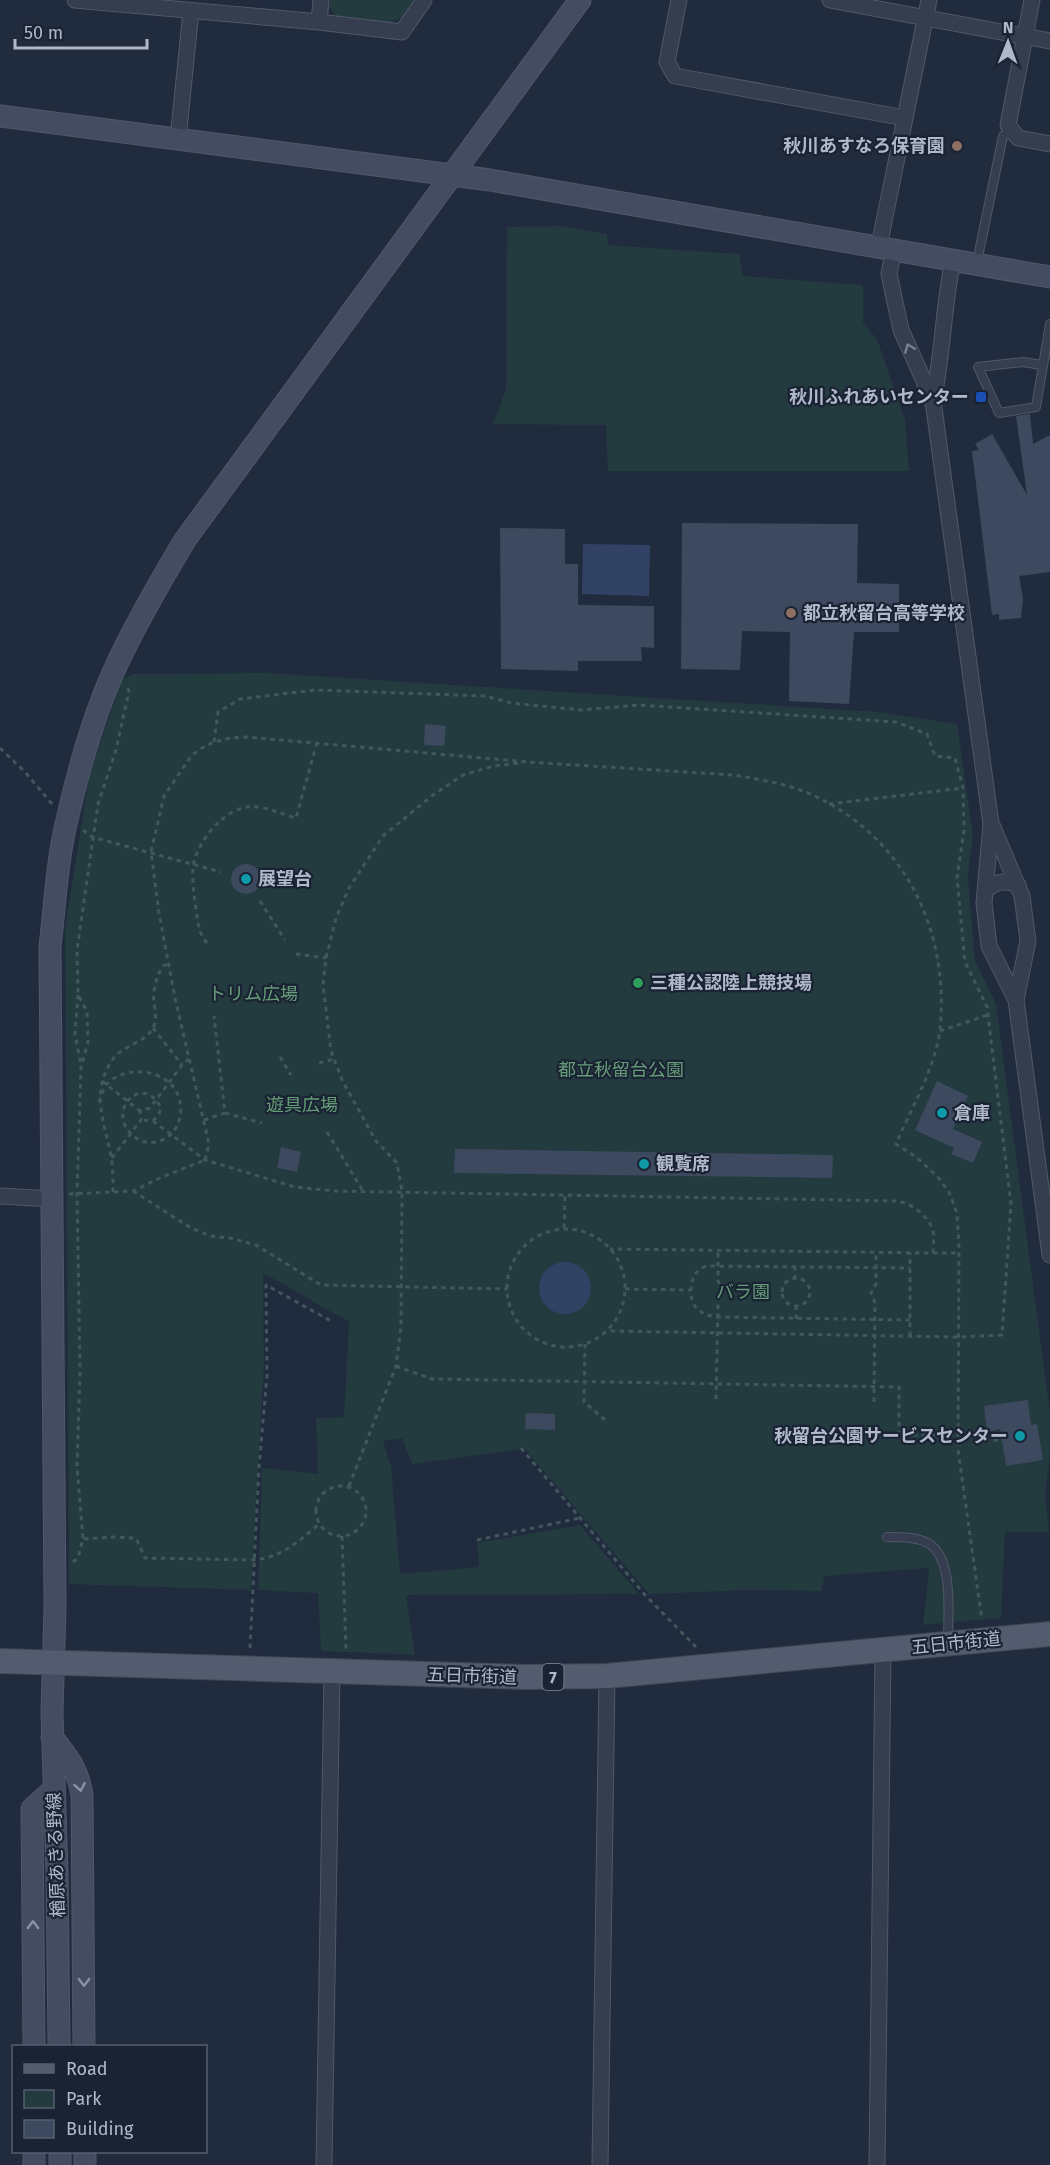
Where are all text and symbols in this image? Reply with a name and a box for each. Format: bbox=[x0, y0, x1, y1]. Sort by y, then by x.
scale bar bbox=[15, 12, 147, 50]
north arrow bbox=[978, 12, 1038, 72]
text: N bbox=[1003, 18, 1014, 37]
text: 50 m bbox=[24, 22, 63, 44]
place label: 秋川あすなろ保育園 bbox=[783, 135, 945, 157]
marker: 秋川あすなろ保育園 bbox=[950, 139, 964, 153]
one-way arrow bbox=[904, 343, 916, 354]
place label: 秋川ふれあいセンター bbox=[789, 386, 969, 408]
marker: 秋川ふれあいセンター bbox=[974, 390, 988, 404]
place label: 都立秋留台高等学校 bbox=[803, 602, 965, 624]
marker: 都立秋留台高等学校 bbox=[784, 606, 798, 620]
place label: 展望台 bbox=[258, 868, 312, 890]
marker: 展望台 bbox=[239, 872, 253, 886]
place label: 三種公認陸上競技場 bbox=[650, 972, 812, 994]
marker: 三種公認陸上競技場 bbox=[631, 976, 645, 990]
park label: トリム広場 bbox=[208, 983, 298, 1005]
park label: 都立秋留台公園 bbox=[558, 1059, 684, 1081]
park label: 遊具広場 bbox=[266, 1094, 338, 1116]
place label: 倉庫 bbox=[954, 1102, 990, 1124]
marker: 倉庫 bbox=[935, 1106, 949, 1120]
place label: 観覧席 bbox=[656, 1153, 710, 1175]
marker: 観覧席 bbox=[637, 1157, 651, 1171]
park label: バラ園 bbox=[716, 1281, 770, 1303]
place label: 秋留台公園サービスセンター bbox=[774, 1425, 1008, 1447]
marker: 秋留台公園サービスセンター bbox=[1013, 1429, 1027, 1443]
street label: 五日市街道 bbox=[910, 1627, 1002, 1659]
street label: 五日市街道 bbox=[427, 1663, 517, 1689]
road number: 7 bbox=[542, 1664, 564, 1690]
one-way arrow bbox=[73, 1782, 86, 1792]
street label: 楢原あきる野線 bbox=[43, 1792, 69, 1918]
one-way arrow bbox=[26, 1921, 39, 1930]
one-way arrow bbox=[78, 1977, 90, 1986]
legend bbox=[12, 2045, 207, 2153]
text: Road bbox=[66, 2058, 108, 2080]
text: Park bbox=[66, 2088, 102, 2110]
text: Building bbox=[66, 2118, 134, 2140]

